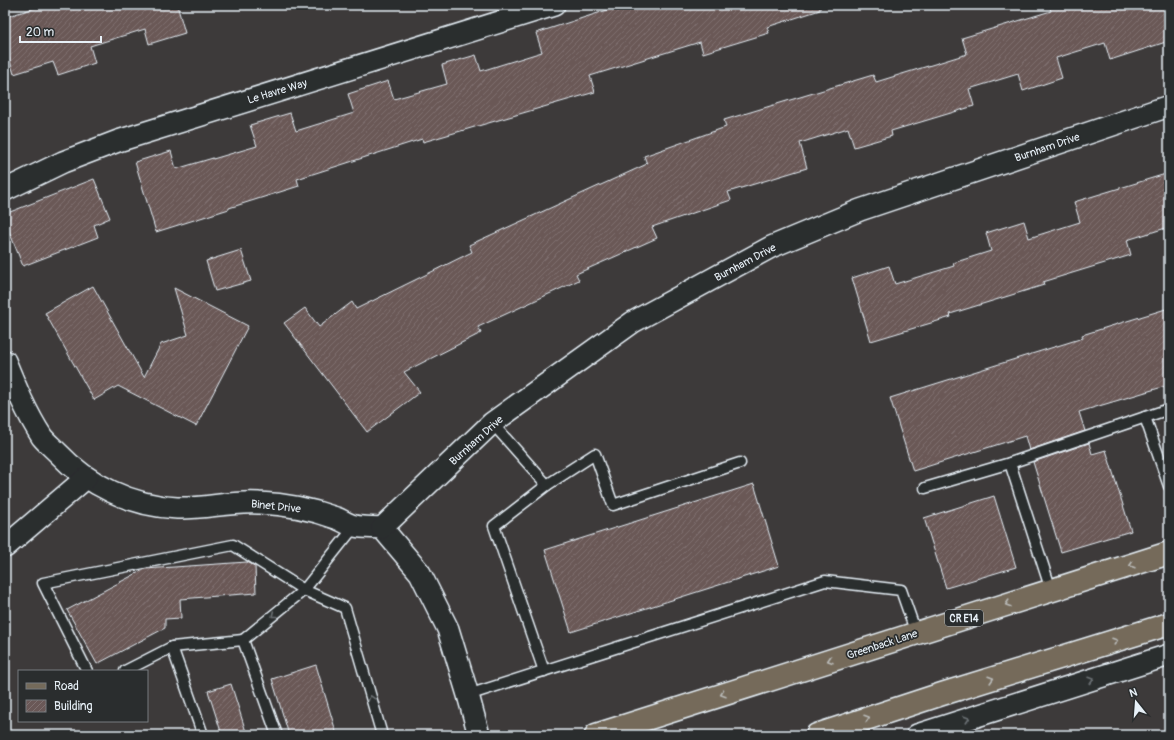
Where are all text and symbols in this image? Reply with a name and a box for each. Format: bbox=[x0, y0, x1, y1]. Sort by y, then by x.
scale bar bbox=[20, 18, 101, 44]
text: 20 m bbox=[26, 25, 55, 40]
street label: Le Havre Way bbox=[246, 76, 309, 107]
street label: Burnham Drive bbox=[1013, 130, 1082, 165]
street label: Burnham Drive bbox=[712, 241, 779, 284]
street label: Burnham Drive bbox=[447, 412, 506, 468]
street label: Binet Drive bbox=[250, 497, 302, 516]
one-way arrow bbox=[1128, 560, 1135, 569]
one-way arrow bbox=[1004, 599, 1011, 608]
one-way arrow bbox=[272, 610, 279, 617]
road number: CR E14 bbox=[945, 610, 983, 626]
street label: Greenback Lane bbox=[845, 627, 920, 662]
one-way arrow bbox=[1112, 637, 1119, 646]
one-way arrow bbox=[827, 655, 834, 664]
legend bbox=[18, 670, 148, 722]
one-way arrow bbox=[987, 675, 994, 684]
one-way arrow bbox=[1088, 676, 1095, 685]
text: Road bbox=[54, 679, 79, 694]
north arrow bbox=[1116, 682, 1156, 722]
text: N bbox=[1128, 685, 1139, 700]
one-way arrow bbox=[719, 690, 726, 698]
one-way arrow bbox=[367, 694, 376, 701]
text: Building bbox=[54, 699, 93, 714]
one-way arrow bbox=[864, 715, 871, 723]
one-way arrow bbox=[964, 715, 971, 724]

